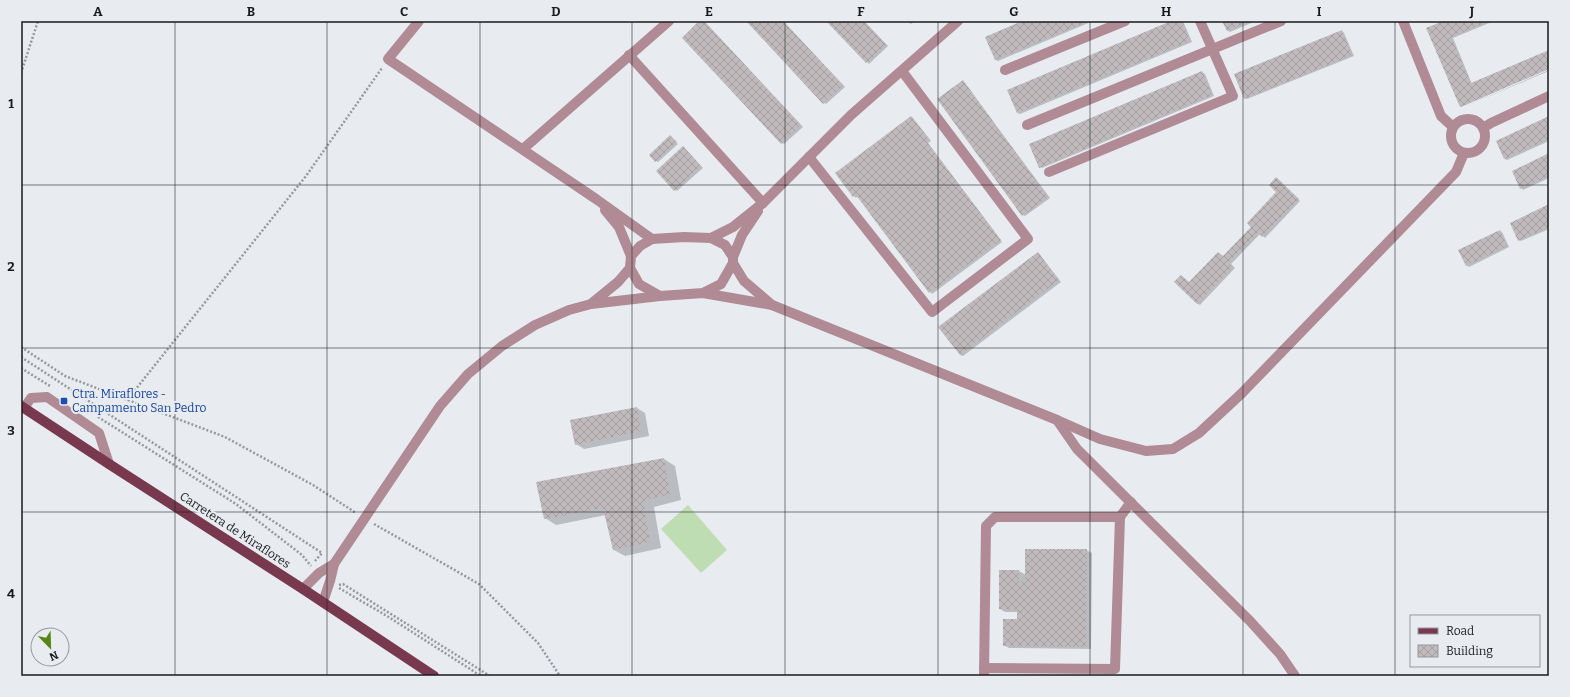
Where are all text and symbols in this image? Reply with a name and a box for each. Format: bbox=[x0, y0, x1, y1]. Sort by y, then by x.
text: A bbox=[93, 4, 103, 19]
text: B bbox=[247, 4, 255, 19]
text: C bbox=[400, 4, 408, 19]
text: D bbox=[551, 4, 561, 19]
text: E bbox=[705, 4, 713, 19]
text: F bbox=[857, 4, 865, 19]
text: G bbox=[1009, 4, 1019, 19]
text: H bbox=[1161, 4, 1171, 19]
text: I bbox=[1317, 4, 1322, 19]
text: J bbox=[1469, 4, 1475, 19]
text: 1 bbox=[8, 96, 14, 111]
text: 2 bbox=[7, 259, 15, 274]
place label: Ctra. Miraflores - Campamento San Pedro bbox=[72, 387, 206, 415]
marker: Ctra. Miraflores - Campamento San Pedro bbox=[59, 396, 69, 406]
text: 3 bbox=[7, 423, 15, 438]
street label: Carretera de Miraflores bbox=[177, 489, 293, 571]
text: 4 bbox=[7, 586, 15, 601]
legend bbox=[1410, 615, 1540, 667]
text: Road bbox=[1446, 624, 1474, 638]
north arrow bbox=[30, 627, 70, 667]
text: Building bbox=[1446, 644, 1493, 658]
text: N bbox=[47, 648, 60, 664]

